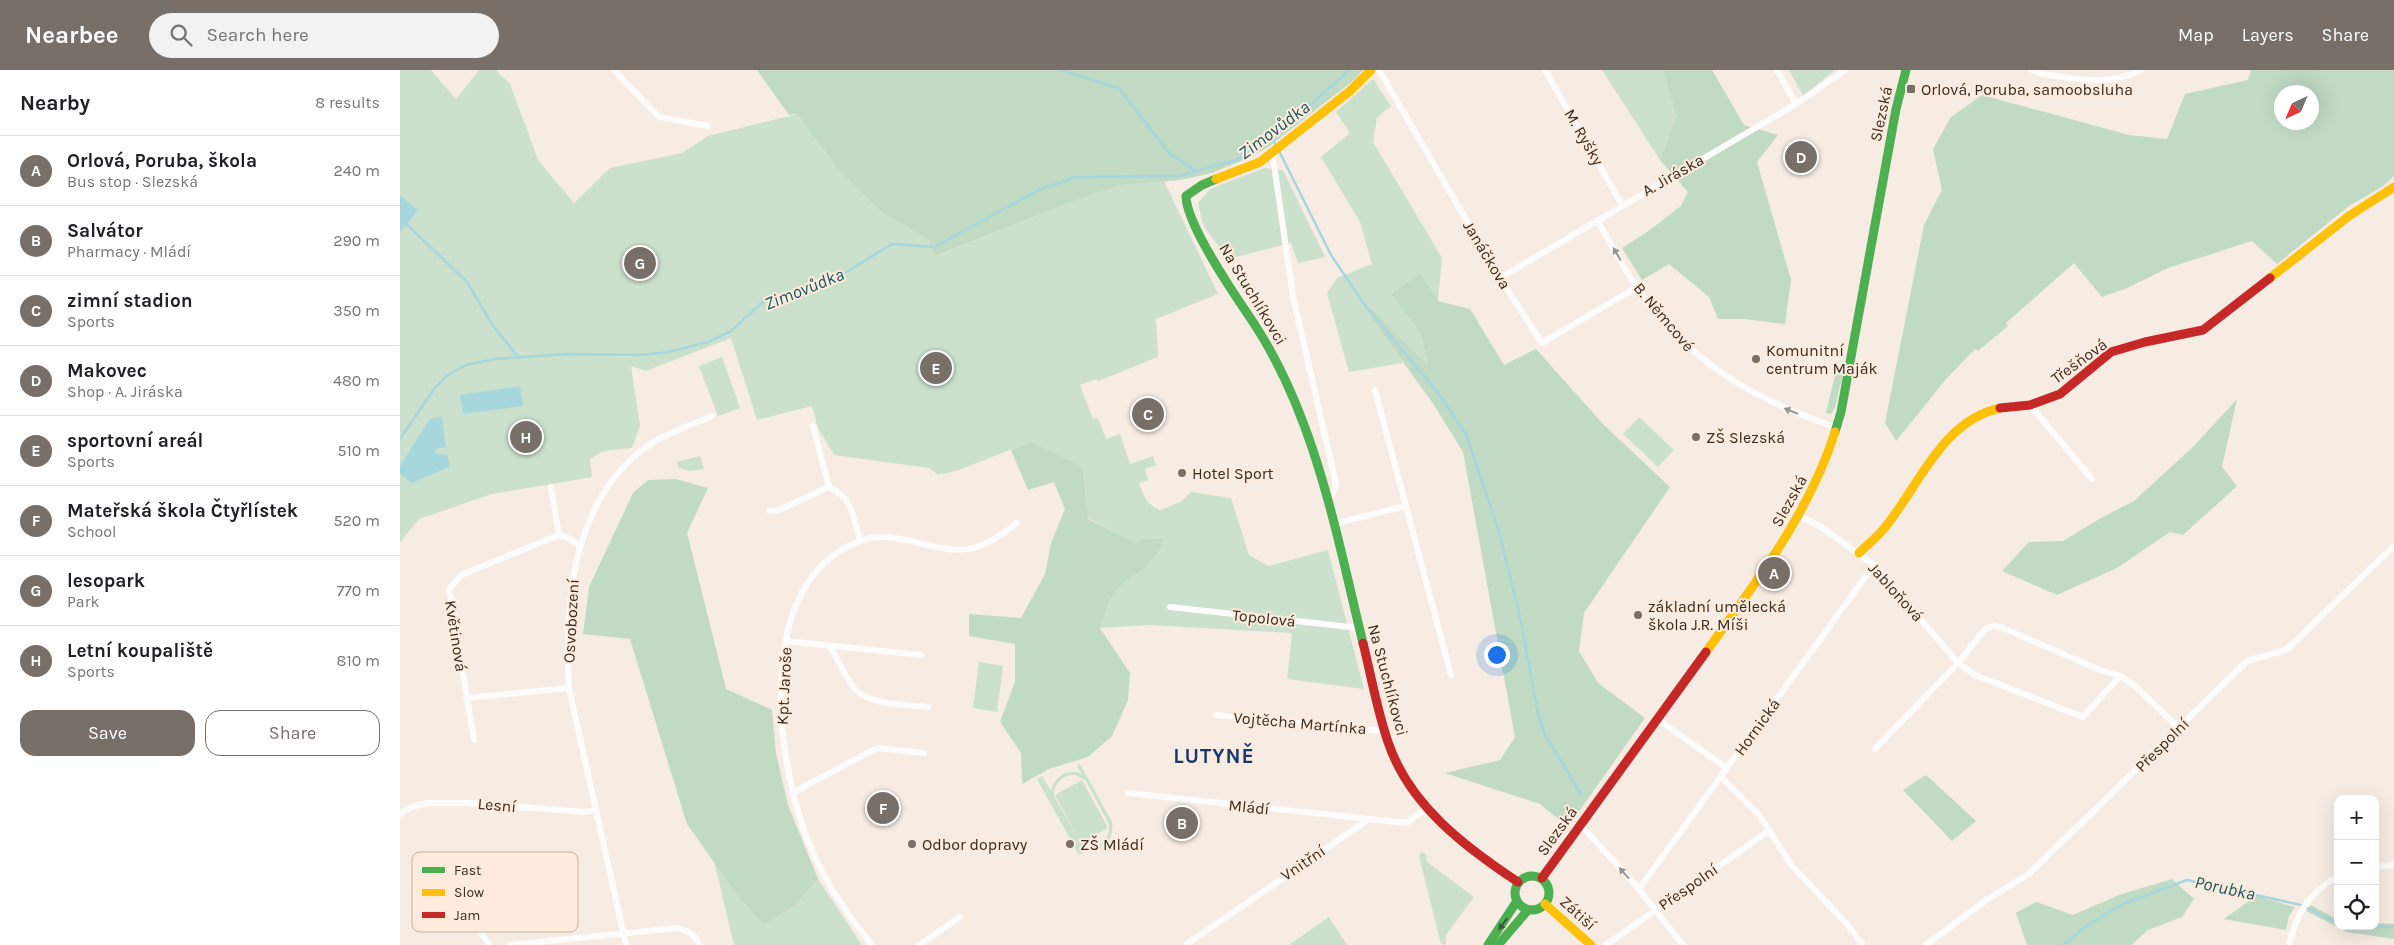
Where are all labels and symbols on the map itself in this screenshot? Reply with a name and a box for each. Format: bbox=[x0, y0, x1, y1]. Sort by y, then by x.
place label: Orlová, Poruba, samoobsluha bbox=[1921, 80, 2133, 99]
marker: Orlová, Poruba, samoobsluha bbox=[1905, 83, 1917, 95]
street label: Slezská bbox=[1866, 85, 1896, 143]
north arrow bbox=[2274, 85, 2319, 130]
water label: Zimovůdka bbox=[1234, 96, 1314, 164]
street label: M. Ryšky bbox=[1560, 105, 1608, 169]
pin: D bbox=[1785, 138, 1817, 176]
street label: A. Jiráska bbox=[1639, 150, 1707, 200]
street label: Janáčkova bbox=[1459, 217, 1515, 293]
street label: Na Stuchlíkovci bbox=[1215, 240, 1291, 348]
pin: G bbox=[624, 244, 656, 282]
one-way arrow bbox=[1613, 246, 1621, 261]
water label: Zimovůdka bbox=[761, 263, 847, 315]
street label: B. Němcové bbox=[1630, 279, 1698, 355]
street label: Třešňová bbox=[2047, 334, 2111, 388]
place label: Komunitní centrum Maják bbox=[1766, 341, 1878, 378]
pin: E bbox=[920, 349, 952, 387]
marker: Komunitní centrum Maják bbox=[1750, 353, 1762, 365]
pin: C bbox=[1132, 395, 1164, 433]
one-way arrow bbox=[1783, 407, 1798, 415]
pin: H bbox=[510, 418, 542, 456]
place label: ZŠ Slezská bbox=[1706, 428, 1785, 447]
marker: ZŠ Slezská bbox=[1690, 431, 1702, 443]
place label: Hotel Sport bbox=[1192, 464, 1274, 483]
marker: Hotel Sport bbox=[1176, 467, 1188, 479]
street label: Slezská bbox=[1767, 472, 1811, 530]
pin: A bbox=[1758, 554, 1790, 592]
street label: Jabloňová bbox=[1864, 558, 1928, 626]
street label: Osvobození bbox=[559, 578, 583, 663]
place label: základní umělecká škola J.R. Míši bbox=[1648, 597, 1786, 634]
street label: Květinová bbox=[441, 599, 471, 673]
street label: Topolová bbox=[1231, 605, 1297, 631]
marker: základní umělecká škola J.R. Míši bbox=[1632, 609, 1644, 621]
street label: Na Stuchlíkovci bbox=[1364, 622, 1412, 738]
your location bbox=[1484, 642, 1510, 668]
street label: Kpt. Jaroše bbox=[772, 646, 796, 726]
street label: Hornická bbox=[1730, 695, 1784, 759]
street label: Vojtěcha Martínka bbox=[1233, 708, 1367, 738]
street label: Přespolní bbox=[2131, 714, 2193, 776]
district label: LUTYNĚ bbox=[1173, 742, 1255, 768]
pin: F bbox=[867, 789, 899, 827]
street label: Lesní bbox=[477, 794, 517, 816]
street label: Mládí bbox=[1228, 795, 1271, 819]
street label: Slezská bbox=[1533, 803, 1581, 859]
pin: B bbox=[1166, 804, 1198, 842]
place label: Odbor dopravy bbox=[922, 835, 1028, 854]
place label: ZŠ Mládí bbox=[1080, 835, 1144, 854]
marker: Odbor dopravy bbox=[906, 838, 918, 850]
marker: ZŠ Mládí bbox=[1064, 838, 1076, 850]
street label: Vnitřní bbox=[1277, 841, 1329, 885]
legend bbox=[412, 852, 578, 932]
street label: Přespolní bbox=[1655, 860, 1722, 914]
text: Fast bbox=[454, 862, 481, 879]
one-way arrow bbox=[1618, 867, 1630, 879]
water label: Porubka bbox=[2193, 871, 2257, 905]
text: Slow bbox=[454, 884, 484, 901]
street label: Zátiší bbox=[1556, 892, 1600, 934]
text: Jam bbox=[454, 907, 480, 924]
one-way arrow bbox=[1498, 917, 1509, 930]

